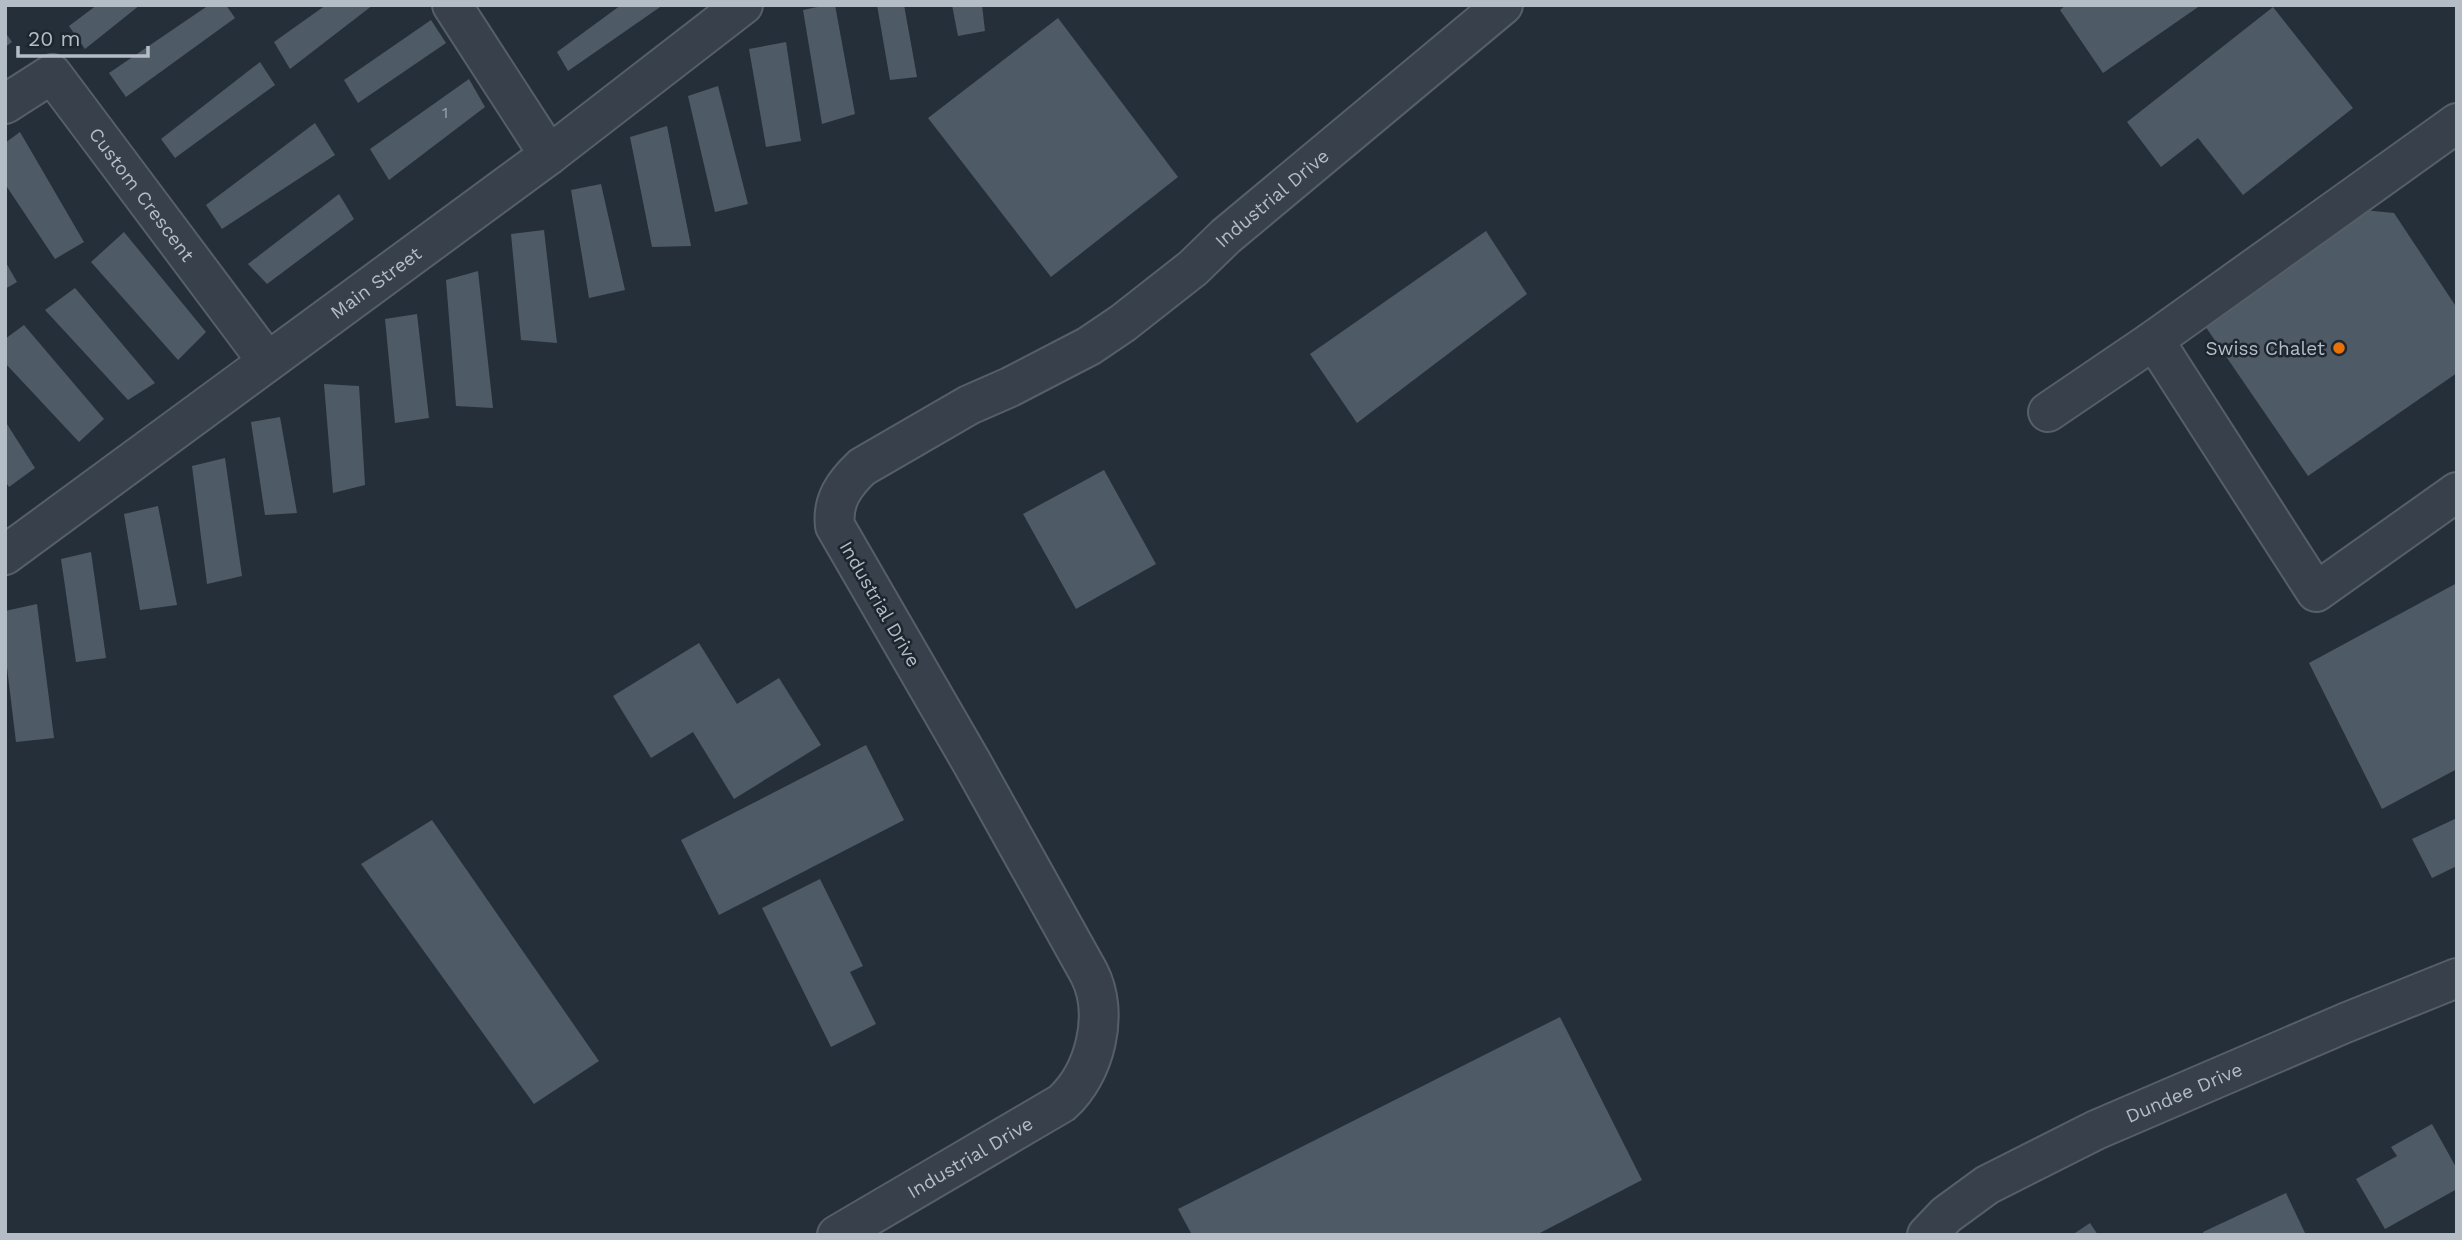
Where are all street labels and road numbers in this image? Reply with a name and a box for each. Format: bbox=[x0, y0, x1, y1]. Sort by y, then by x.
street label: Custom Crescent bbox=[84, 123, 200, 266]
street label: Industrial Drive bbox=[1210, 144, 1333, 252]
street label: Main Street bbox=[326, 241, 426, 324]
street label: Industrial Drive bbox=[835, 537, 925, 671]
street label: Dundee Drive bbox=[2122, 1057, 2246, 1127]
street label: Industrial Drive bbox=[903, 1111, 1037, 1203]

